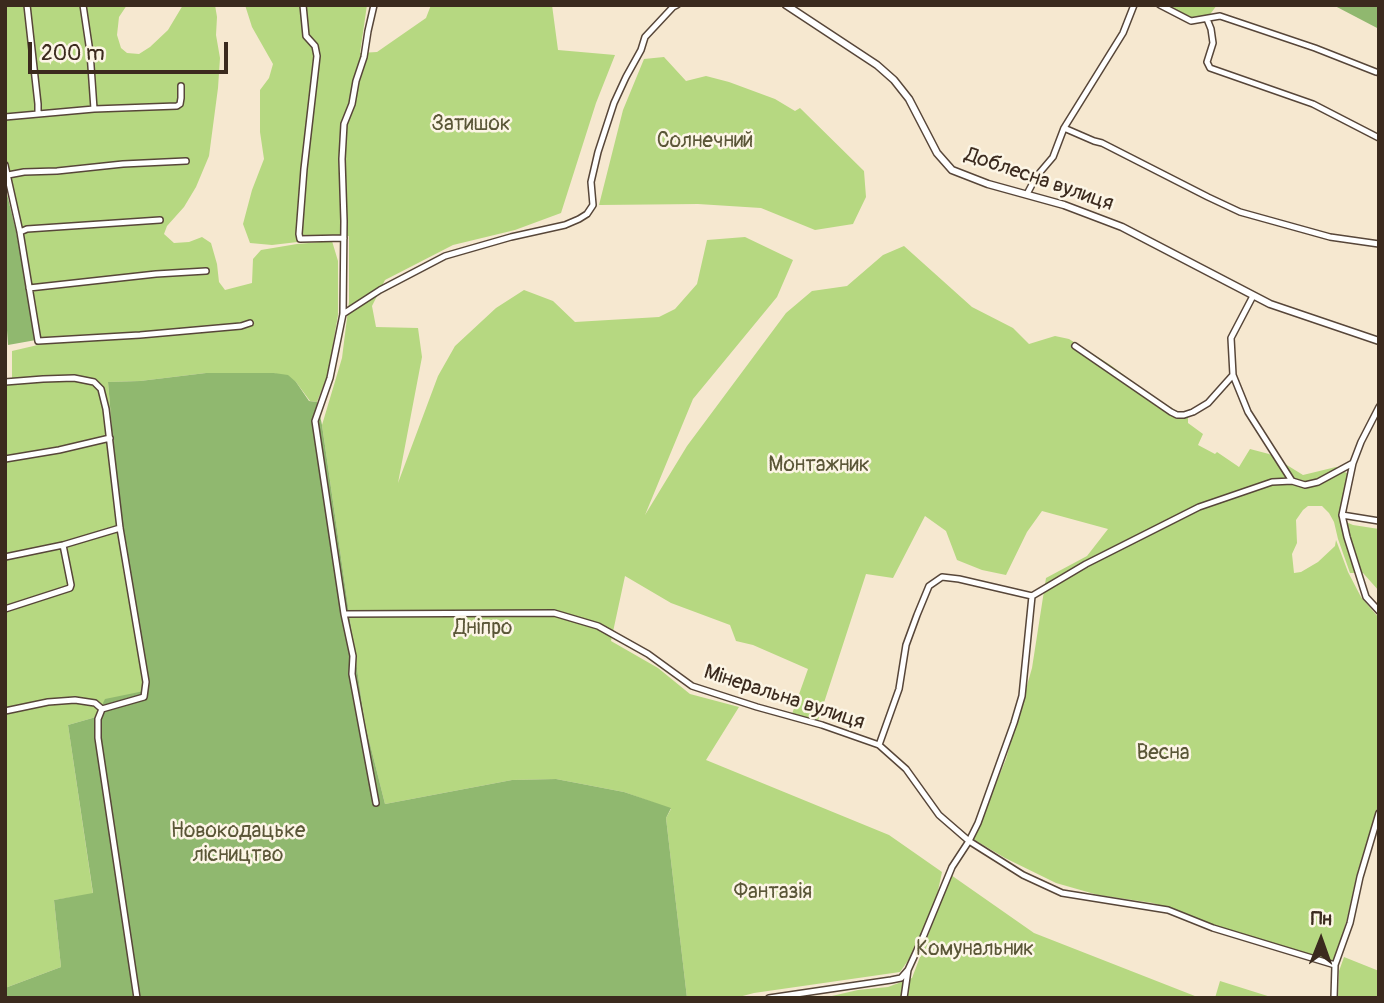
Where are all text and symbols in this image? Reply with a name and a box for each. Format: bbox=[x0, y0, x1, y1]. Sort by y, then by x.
scale bar bbox=[32, 28, 231, 72]
text: 200 m bbox=[41, 40, 105, 67]
park label: Затишок bbox=[431, 112, 511, 138]
park label: Солнечний bbox=[657, 129, 753, 155]
street label: Доблесна вулиця bbox=[961, 143, 1117, 217]
park label: Монтажник bbox=[768, 453, 870, 479]
park label: Дніпро bbox=[454, 616, 512, 642]
street label: Мінеральна вулиця bbox=[700, 660, 868, 736]
park label: Весна bbox=[1136, 741, 1190, 767]
park label: Новокодацьке лісництво bbox=[171, 819, 305, 869]
park label: Фантазія bbox=[734, 880, 812, 906]
north arrow bbox=[1286, 905, 1356, 975]
text: Пн bbox=[1311, 907, 1332, 931]
park label: Комунальник bbox=[916, 937, 1034, 963]

